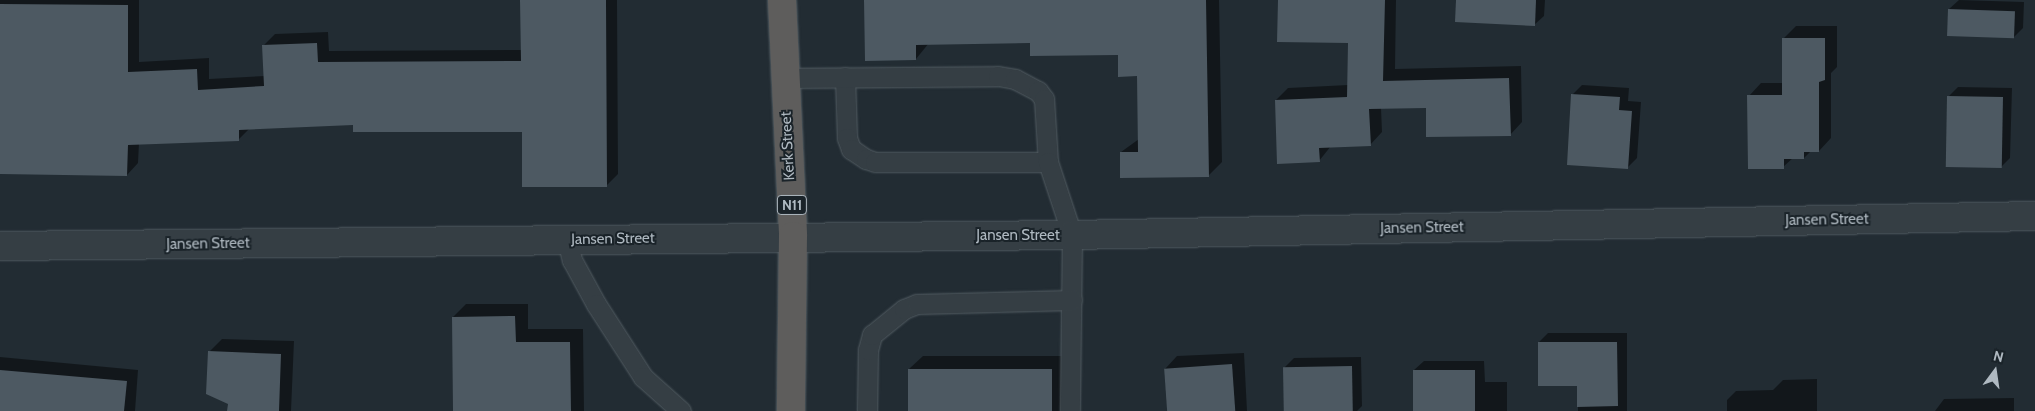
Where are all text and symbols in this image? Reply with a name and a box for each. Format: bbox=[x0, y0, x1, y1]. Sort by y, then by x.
street label: Kerk Street bbox=[777, 111, 799, 181]
road number: N11 bbox=[776, 194, 808, 216]
street label: Jansen Street bbox=[1785, 210, 1869, 230]
street label: Jansen Street bbox=[1380, 218, 1464, 238]
street label: Jansen Street bbox=[976, 227, 1060, 245]
street label: Jansen Street bbox=[571, 229, 655, 249]
street label: Jansen Street bbox=[166, 234, 250, 254]
north arrow bbox=[1970, 346, 2020, 396]
text: N bbox=[1992, 347, 2006, 366]

